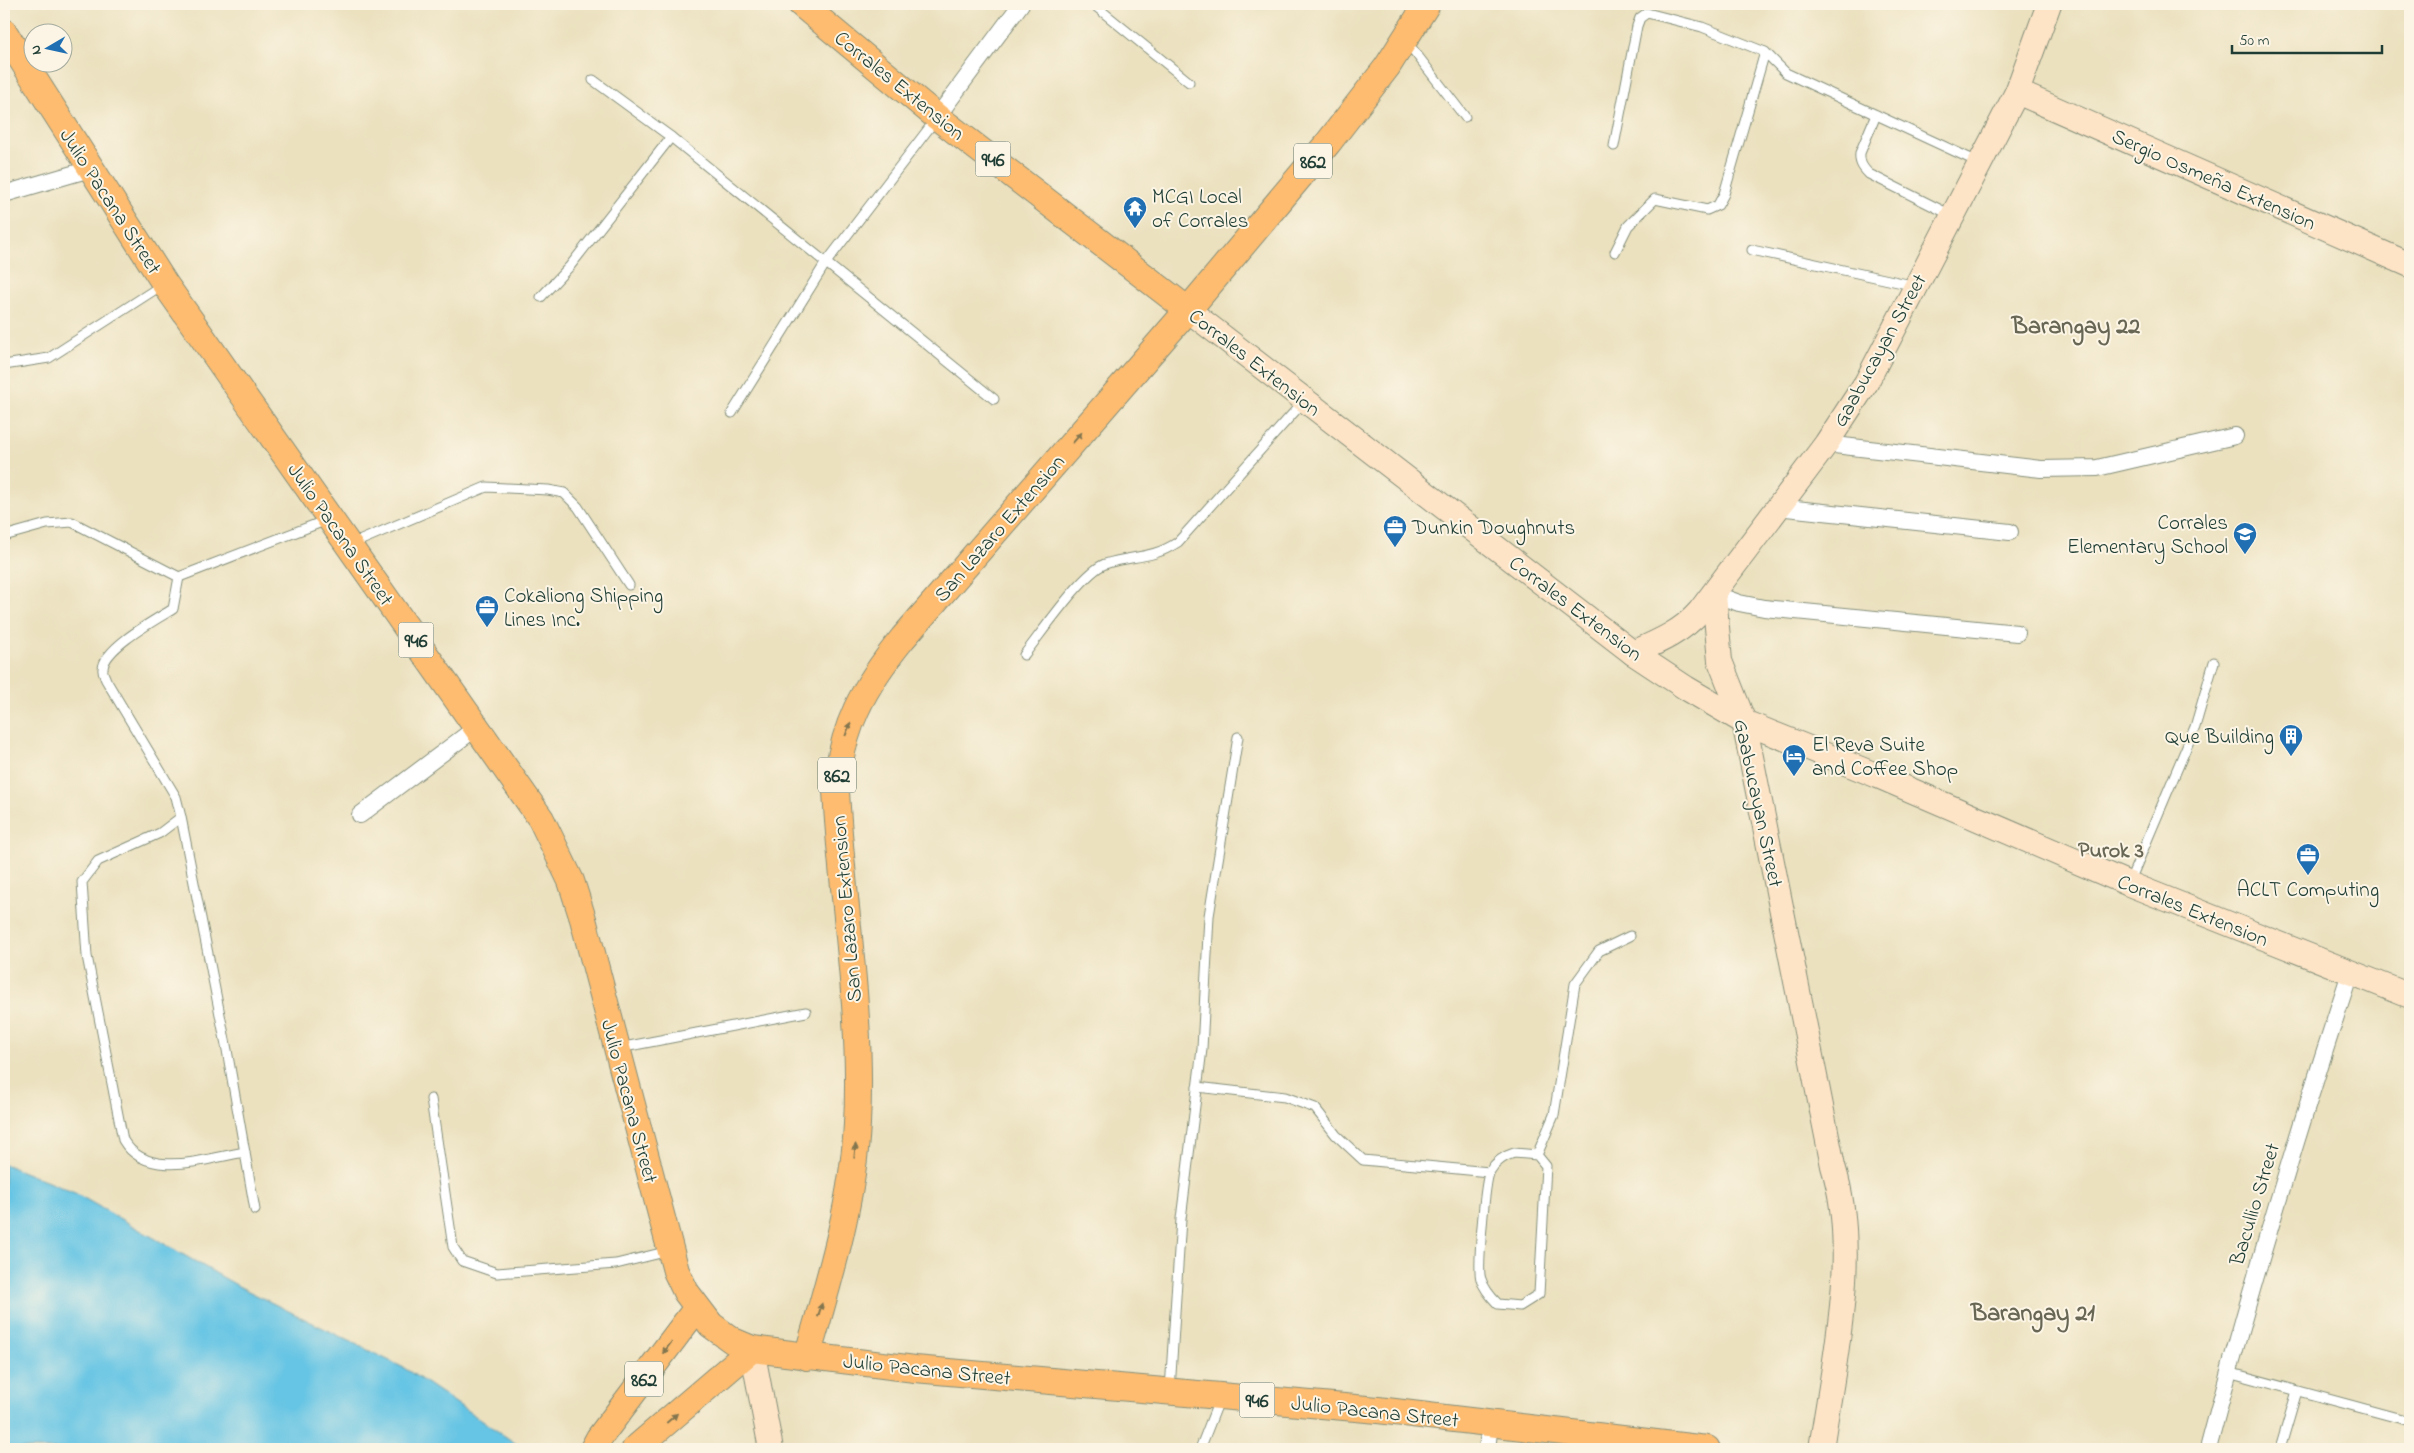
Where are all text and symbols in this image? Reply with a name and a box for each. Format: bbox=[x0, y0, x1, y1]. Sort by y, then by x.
north arrow bbox=[22, 22, 72, 72]
scale bar bbox=[2232, 22, 2382, 54]
street label: Corrales Extension bbox=[827, 24, 971, 149]
text: 50 m bbox=[2239, 30, 2270, 52]
text: N bbox=[26, 43, 48, 56]
street label: Sergio Osmeña Extension bbox=[2105, 122, 2320, 241]
street label: Julio Pacana Street bbox=[51, 123, 168, 281]
road number: 946 bbox=[976, 142, 1010, 176]
road number: 862 bbox=[1294, 144, 1332, 178]
place label: MCGI Local of Corrales bbox=[1152, 183, 1248, 237]
temple icon: MCGI Local of Corrales bbox=[1122, 195, 1148, 229]
street label: Gaabucayan Street bbox=[1826, 269, 1937, 434]
street label: Corrales Extension bbox=[1181, 302, 1326, 425]
district label: Barangay 22 bbox=[2011, 310, 2140, 346]
one-way arrow bbox=[1071, 432, 1083, 444]
street label: San Lazaro Extension bbox=[928, 449, 1073, 610]
street label: Julio Pacana Street bbox=[279, 458, 400, 613]
place label: Corrales Elementary School bbox=[2067, 509, 2228, 565]
office icon: Dunkin Doughnuts bbox=[1382, 514, 1408, 548]
place label: Dunkin Doughnuts bbox=[1411, 514, 1575, 546]
school or university icon: Corrales Elementary School bbox=[2232, 521, 2258, 555]
street label: Corrales Extension bbox=[1502, 549, 1648, 670]
place label: Cokaliong Shipping Lines Inc. bbox=[504, 582, 663, 636]
office icon: Cokaliong Shipping Lines Inc. bbox=[474, 594, 500, 628]
road number: 946 bbox=[398, 622, 434, 658]
street label: Gaabucayan Street bbox=[1723, 717, 1790, 891]
one-way arrow bbox=[844, 722, 852, 736]
place label: Que Building bbox=[2165, 723, 2274, 755]
building icon: Que Building bbox=[2278, 723, 2304, 757]
place label: El Reva Suite and Coffee Shop bbox=[1812, 731, 1958, 785]
hotel icon: El Reva Suite and Coffee Shop bbox=[1781, 743, 1807, 777]
road number: 862 bbox=[818, 758, 856, 792]
street label: San Lazaro Extension bbox=[825, 814, 871, 1003]
district label: Purok 3 bbox=[2078, 836, 2144, 868]
office icon: ACLT Computing bbox=[2295, 842, 2321, 876]
street label: Corrales Extension bbox=[2112, 868, 2272, 956]
place label: ACLT Computing bbox=[2237, 876, 2379, 908]
street label: Julio Pacana Street bbox=[592, 1016, 664, 1187]
street label: Bacullio Street bbox=[2223, 1140, 2289, 1270]
one-way arrow bbox=[851, 1143, 859, 1159]
district label: Barangay 21 bbox=[1970, 1297, 2095, 1333]
one-way arrow bbox=[817, 1302, 825, 1317]
one-way arrow bbox=[662, 1341, 672, 1355]
street label: Julio Pacana Street bbox=[841, 1347, 1012, 1395]
road number: 862 bbox=[625, 1362, 663, 1396]
road number: 946 bbox=[1240, 1382, 1274, 1418]
street label: Julio Pacana Street bbox=[1289, 1389, 1460, 1437]
one-way arrow bbox=[665, 1412, 678, 1423]

